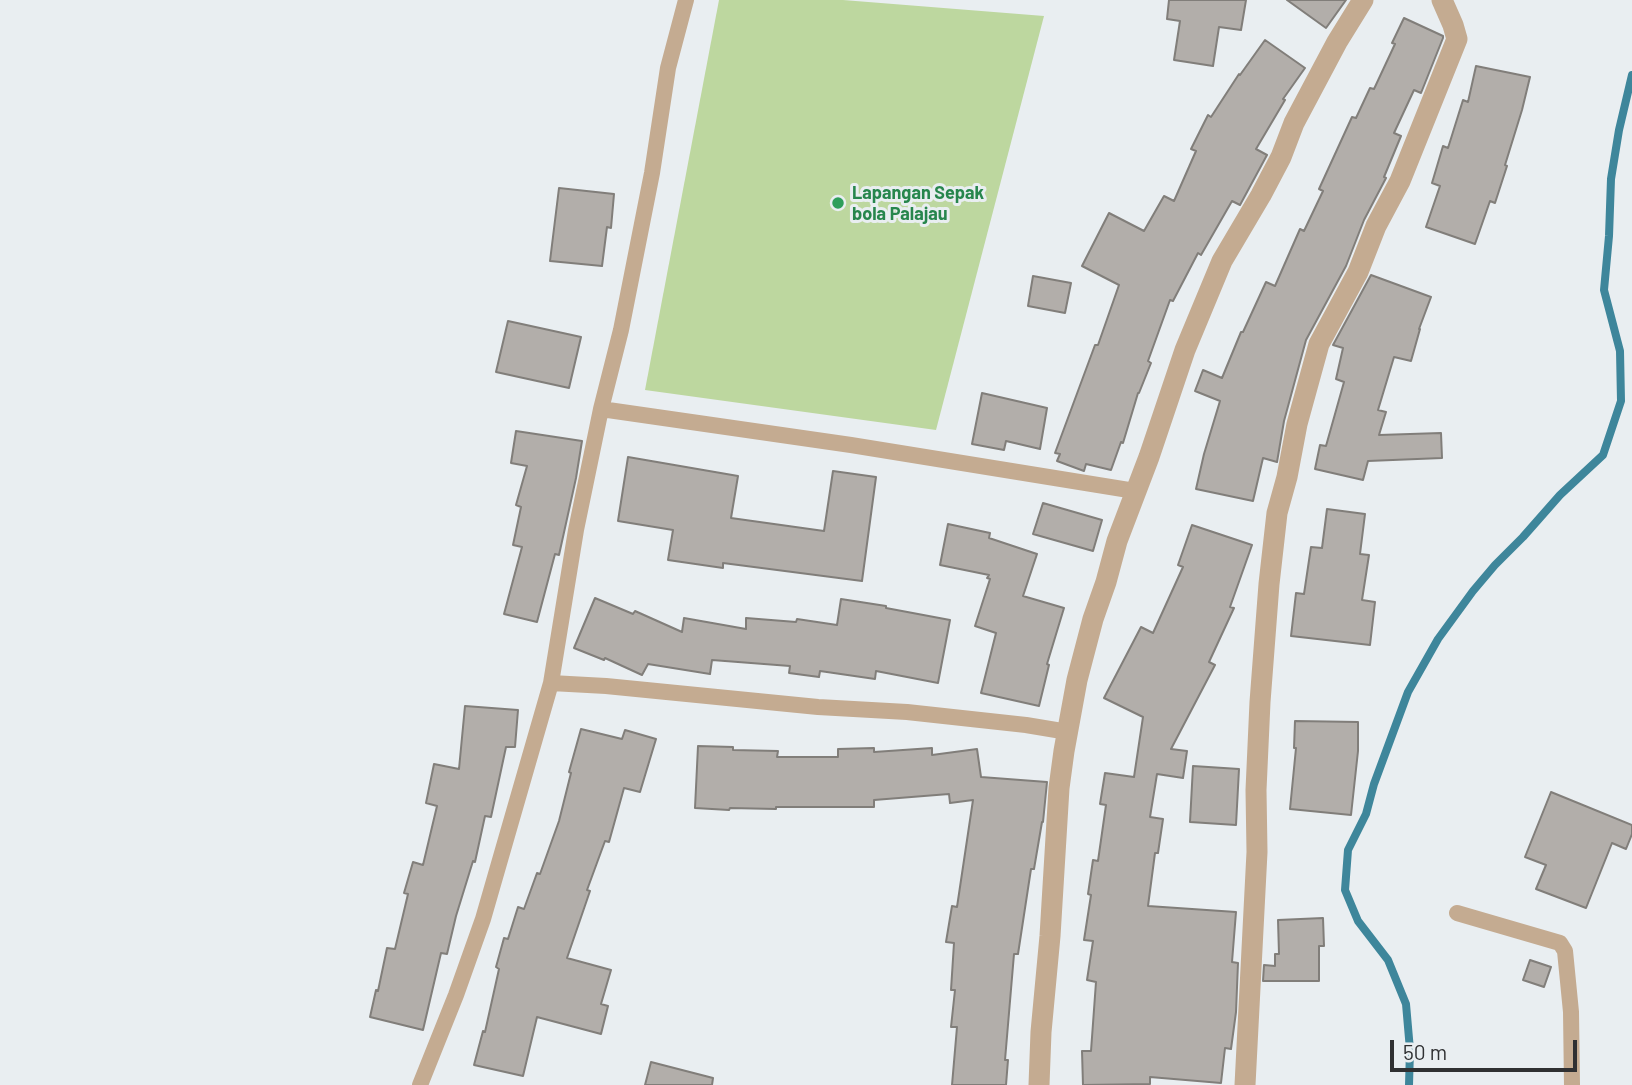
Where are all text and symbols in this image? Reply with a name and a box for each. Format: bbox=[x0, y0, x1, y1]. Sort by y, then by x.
place label: Lapangan Sepak bola Palajau bbox=[852, 182, 984, 224]
marker: Lapangan Sepak bola Palajau bbox=[830, 195, 846, 211]
scale bar bbox=[1394, 1026, 1581, 1070]
text: 50 m bbox=[1403, 1039, 1447, 1064]

